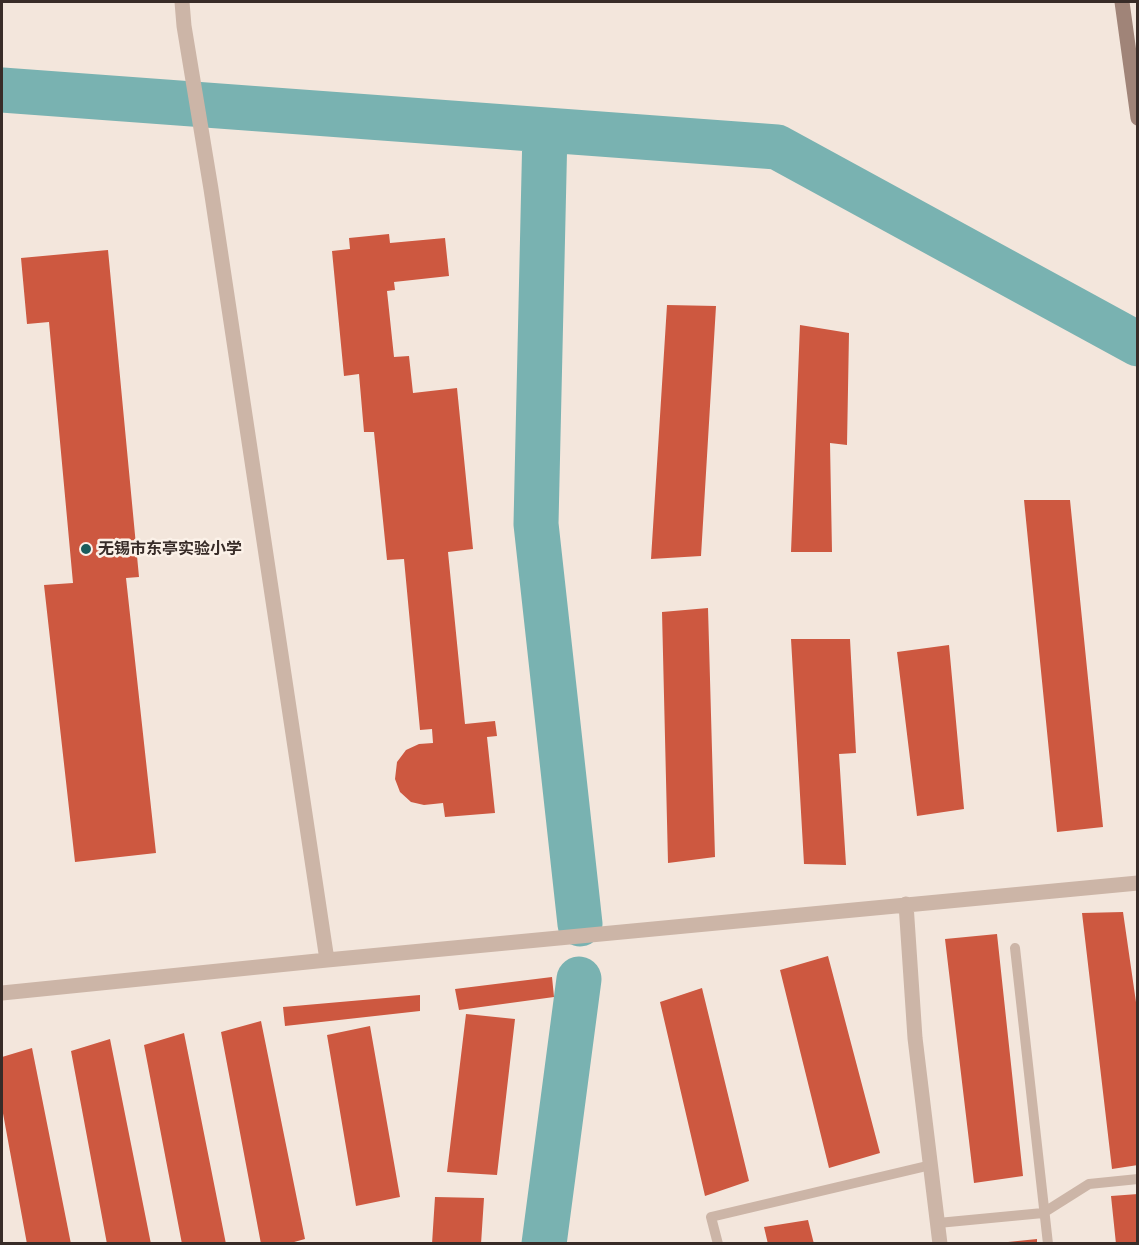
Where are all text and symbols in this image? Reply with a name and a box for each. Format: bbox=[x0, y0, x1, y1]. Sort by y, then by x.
place label: 无锡市东亭实验小学 bbox=[98, 539, 242, 559]
marker: 无锡市东亭实验小学 bbox=[79, 542, 93, 556]

